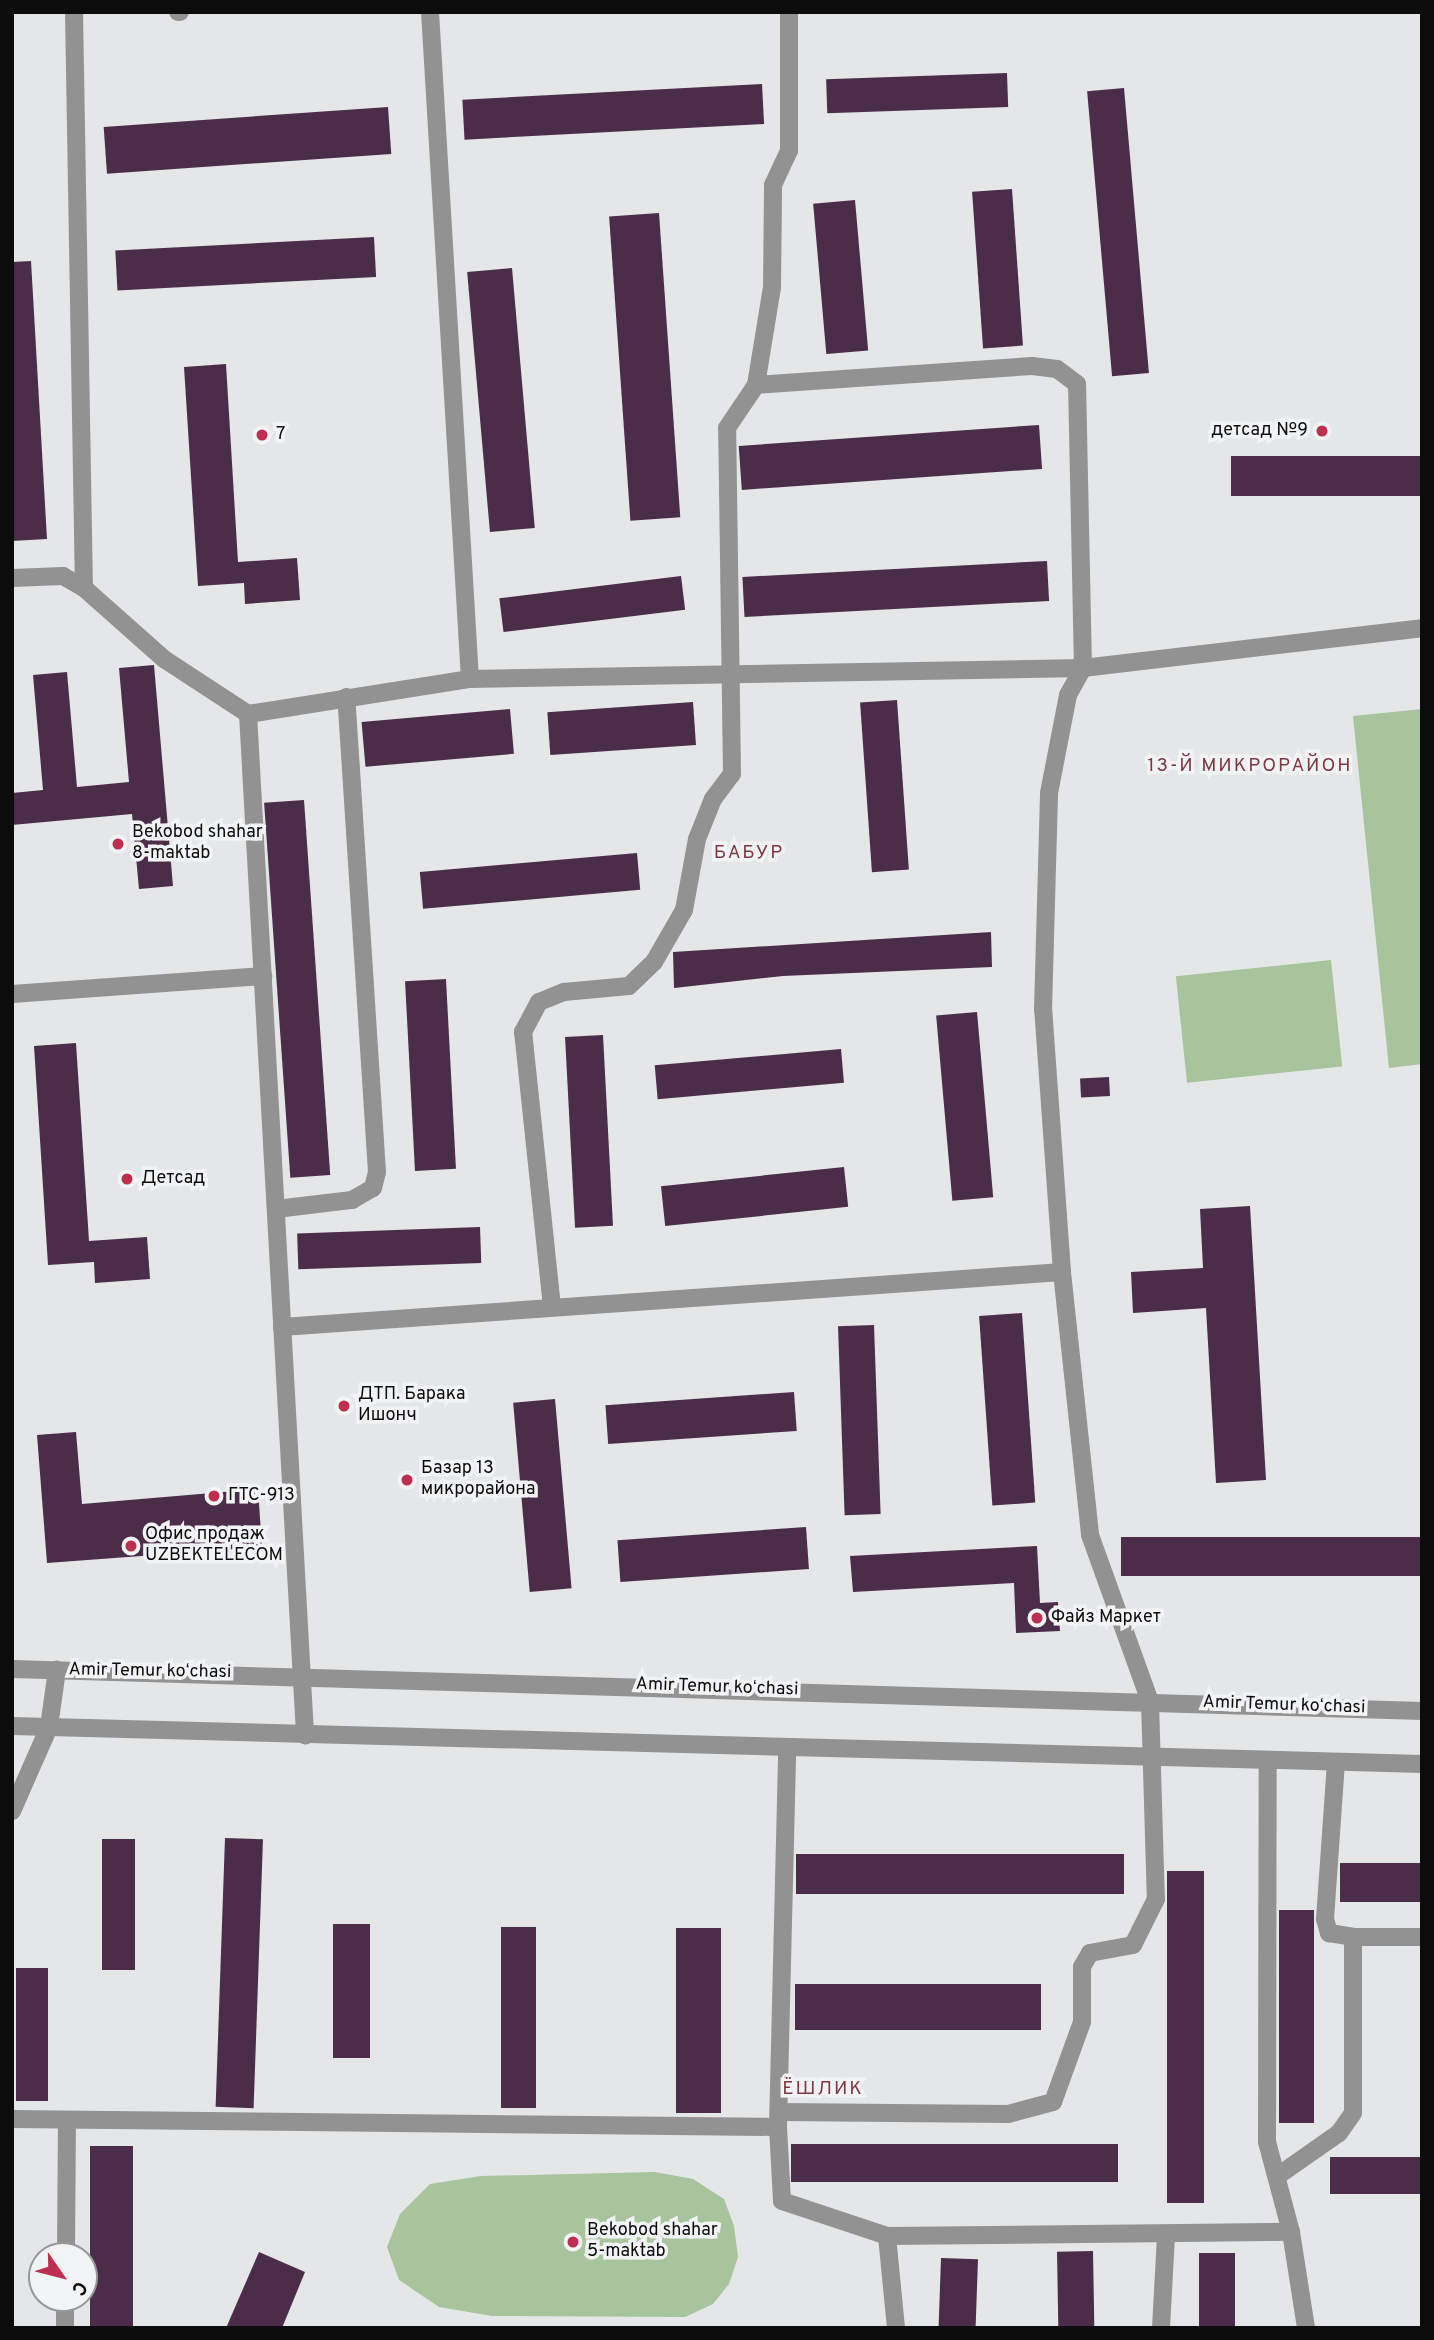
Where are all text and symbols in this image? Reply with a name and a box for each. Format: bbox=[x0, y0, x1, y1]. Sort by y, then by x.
place label: детсад №9 bbox=[1211, 420, 1308, 442]
marker: детсад №9 bbox=[1314, 423, 1330, 439]
place label: 7 bbox=[276, 424, 285, 446]
marker: 7 bbox=[254, 427, 270, 443]
district label: 13-Й МИКРОРАЙОН bbox=[1149, 756, 1351, 778]
place label: Bekobod shahar 8-maktab bbox=[132, 823, 263, 866]
marker: Bekobod shahar 8-maktab bbox=[110, 836, 126, 852]
district label: БАБУР bbox=[714, 843, 784, 865]
place label: Детсад bbox=[141, 1168, 205, 1190]
marker: Детсад bbox=[119, 1171, 135, 1187]
place label: ДТП. Барака Ишонч bbox=[358, 1385, 465, 1428]
marker: ДТП. Барака Ишонч bbox=[336, 1398, 352, 1414]
place label: Базар 13 микрорайона bbox=[421, 1459, 536, 1502]
marker: Базар 13 микрорайона bbox=[399, 1472, 415, 1488]
place label: ГТС-913 bbox=[228, 1485, 295, 1507]
marker: ГТС-913 bbox=[206, 1488, 222, 1504]
place label: Офис продаж UZBEKTELECOM bbox=[145, 1525, 283, 1568]
marker: Офис продаж UZBEKTELECOM bbox=[123, 1538, 139, 1554]
place label: Файз Маркет bbox=[1051, 1607, 1161, 1629]
marker: Файз Маркет bbox=[1029, 1610, 1045, 1626]
street label: Amir Temur koʻchasi bbox=[68, 1660, 232, 1684]
street label: Amir Temur koʻchasi bbox=[635, 1674, 799, 1702]
street label: Amir Temur koʻchasi bbox=[1202, 1692, 1366, 1720]
district label: ЁШЛИК bbox=[783, 2079, 863, 2101]
place label: Bekobod shahar 5-maktab bbox=[587, 2221, 718, 2264]
marker: Bekobod shahar 5-maktab bbox=[565, 2234, 581, 2250]
north arrow bbox=[28, 2242, 98, 2312]
text: С bbox=[65, 2276, 92, 2300]

